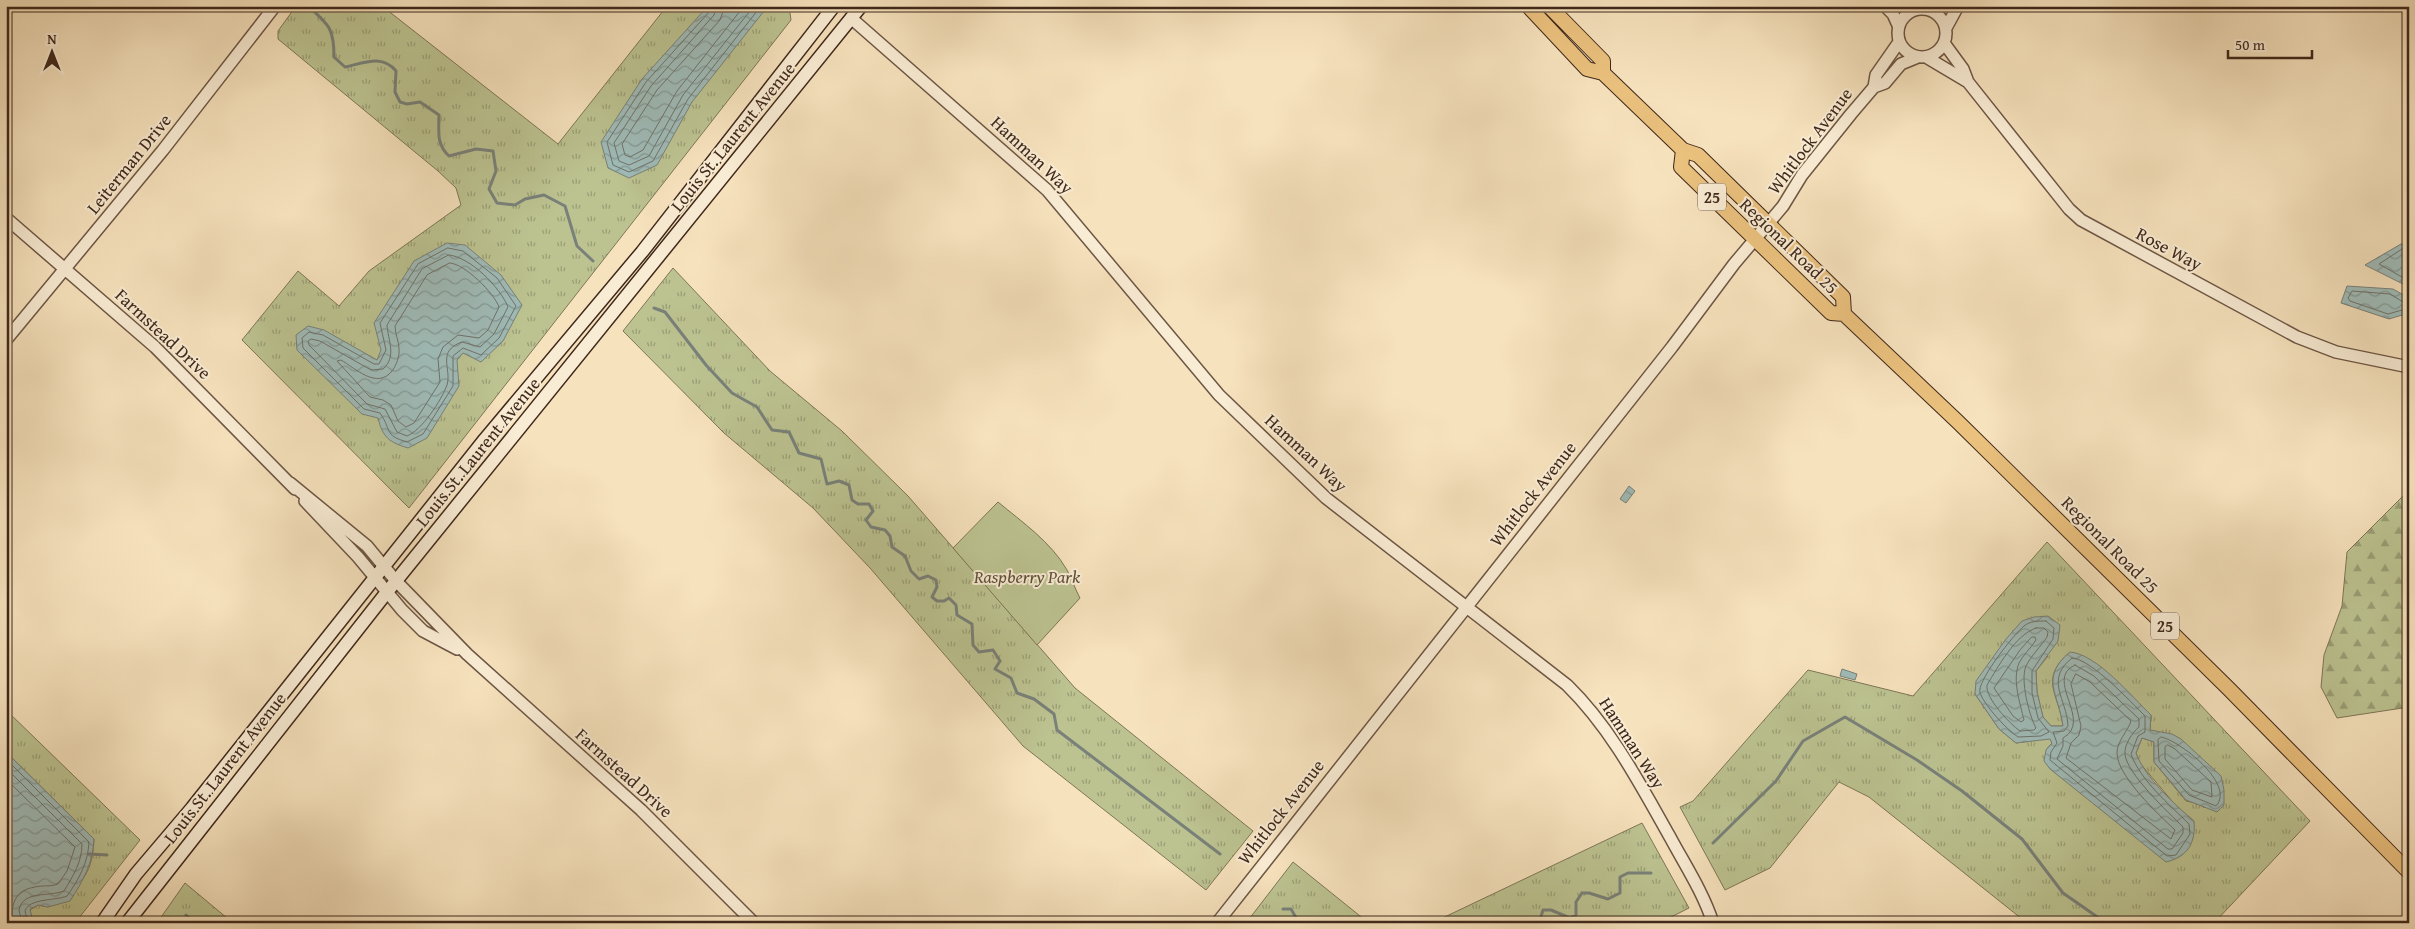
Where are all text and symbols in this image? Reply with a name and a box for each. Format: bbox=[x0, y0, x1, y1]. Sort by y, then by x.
north arrow bbox=[28, 28, 78, 78]
scale bar bbox=[2228, 28, 2311, 60]
text: N bbox=[47, 29, 57, 49]
text: 50 m bbox=[2235, 34, 2266, 55]
street label: Louis St. Laurent Avenue bbox=[664, 56, 802, 217]
street label: Whitlock Avenue bbox=[1761, 82, 1859, 200]
street label: Leiterman Drive bbox=[80, 108, 178, 220]
street label: Hamman Way bbox=[985, 109, 1080, 200]
road number: 25 bbox=[1698, 183, 1726, 210]
street label: Regional Road 25 bbox=[1734, 191, 1845, 300]
street label: Rose Way bbox=[2131, 220, 2207, 277]
street label: Farmstead Drive bbox=[109, 282, 218, 385]
street label: Louis St. Laurent Avenue bbox=[409, 371, 547, 532]
street label: Hamman Way bbox=[1259, 407, 1354, 498]
street label: Whitlock Avenue bbox=[1483, 435, 1582, 552]
street label: Regional Road 25 bbox=[2055, 490, 2165, 600]
park label: Raspberry Park bbox=[973, 563, 1081, 590]
road number: 25 bbox=[2151, 612, 2179, 640]
street label: Louis St. Laurent Avenue bbox=[157, 686, 292, 849]
street label: Hamman Way bbox=[1593, 692, 1672, 794]
street label: Farmstead Drive bbox=[570, 721, 679, 824]
street label: Whitlock Avenue bbox=[1231, 753, 1330, 870]

